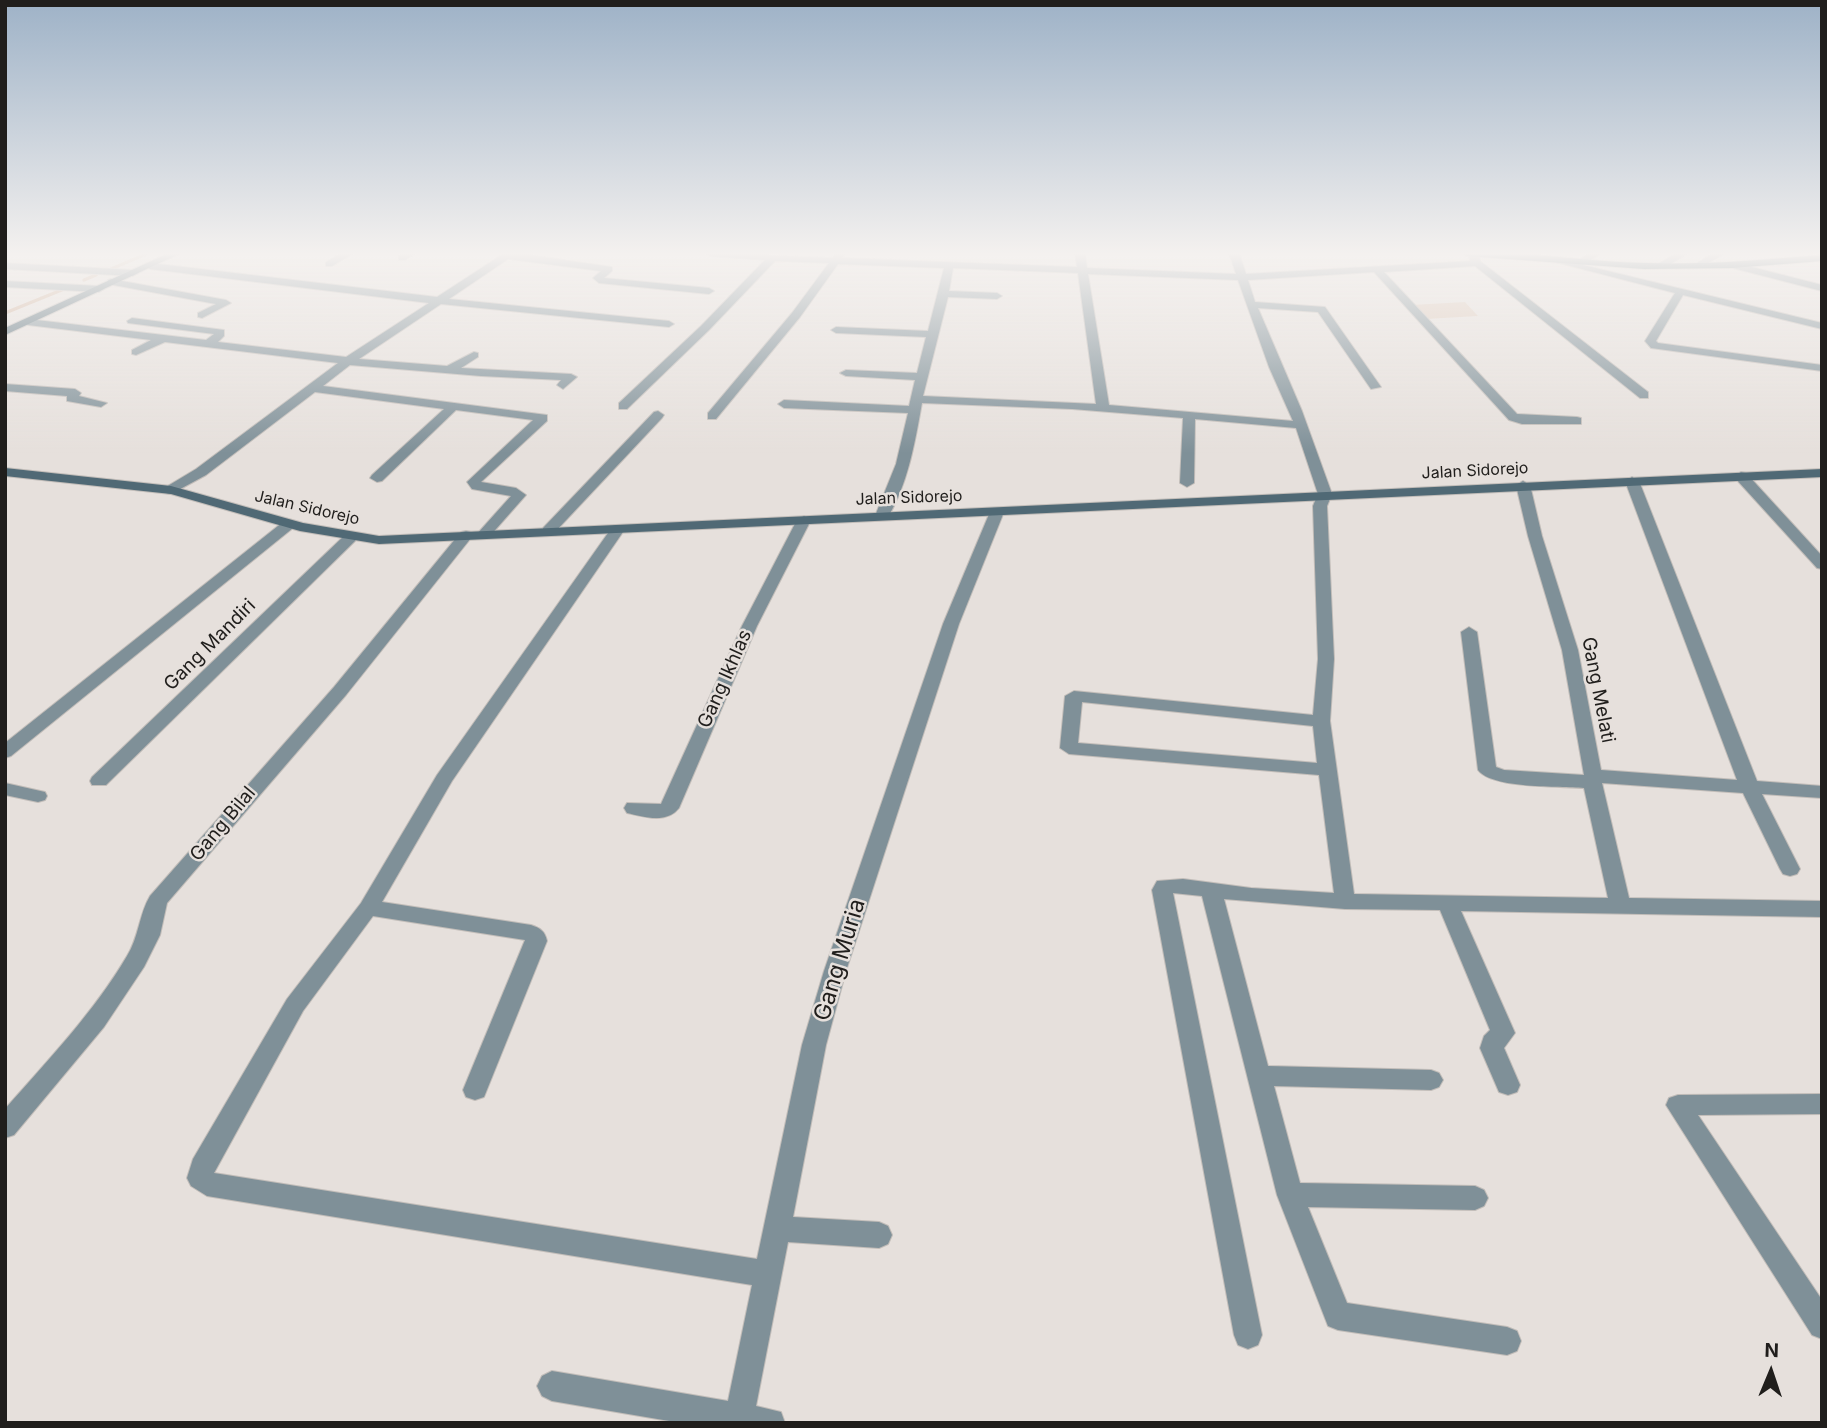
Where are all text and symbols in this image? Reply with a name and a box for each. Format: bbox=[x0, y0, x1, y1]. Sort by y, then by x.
street label: Jalan Sidorejo bbox=[1421, 459, 1529, 483]
street label: Jalan Sidorejo bbox=[253, 487, 361, 529]
street label: Jalan Sidorejo bbox=[855, 487, 963, 509]
street label: Gang Mandiri bbox=[159, 594, 261, 696]
street label: Gang Ikhlas bbox=[693, 626, 757, 732]
street label: Gang Melati bbox=[1577, 635, 1619, 745]
street label: Gang Bilal bbox=[185, 782, 261, 866]
street label: Gang Muria bbox=[808, 896, 872, 1024]
north arrow bbox=[1736, 1337, 1806, 1407]
text: N bbox=[1764, 1339, 1779, 1362]

